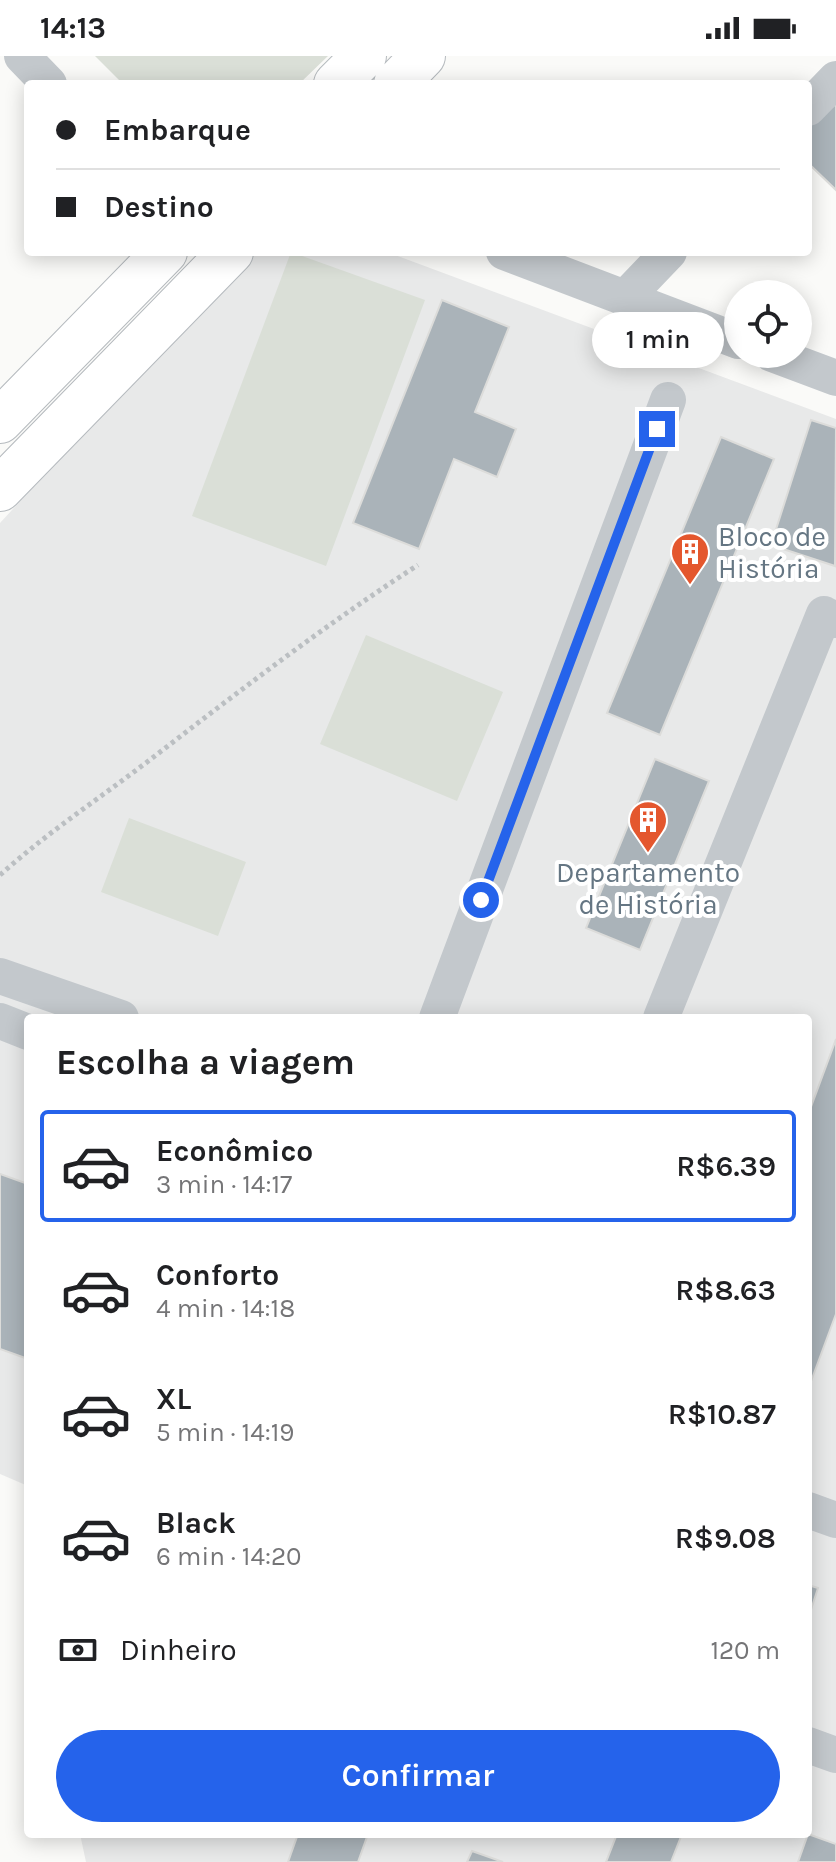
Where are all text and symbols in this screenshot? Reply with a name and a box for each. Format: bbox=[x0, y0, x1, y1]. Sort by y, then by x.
text: 14:13 bbox=[40, 10, 106, 46]
text: Embarque bbox=[104, 112, 251, 148]
text: Destino bbox=[104, 189, 214, 225]
map controls bbox=[724, 280, 812, 368]
button: locate bbox=[724, 280, 812, 368]
callout: 1 min bbox=[591, 313, 723, 369]
text: 1 min bbox=[626, 324, 690, 355]
route end bbox=[639, 411, 675, 447]
place label: Bloco de História bbox=[718, 520, 826, 585]
building icon: Bloco de História bbox=[669, 531, 711, 586]
building icon: Departamento de História bbox=[627, 799, 669, 854]
place label: Departamento de História bbox=[556, 856, 740, 921]
route start bbox=[463, 882, 499, 918]
text: Escolha a viagem bbox=[56, 1041, 355, 1083]
icon: car bbox=[60, 1130, 132, 1202]
text: Econômico bbox=[156, 1133, 313, 1169]
text: R$6.39 bbox=[676, 1148, 776, 1184]
text: 3 min · 14:17 bbox=[156, 1169, 292, 1200]
icon: car bbox=[60, 1254, 132, 1326]
text: Conforto bbox=[156, 1257, 279, 1293]
text: R$8.63 bbox=[675, 1272, 776, 1308]
text: 4 min · 14:18 bbox=[156, 1293, 295, 1324]
icon: car bbox=[60, 1378, 132, 1450]
text: XL bbox=[156, 1381, 191, 1417]
text: R$10.87 bbox=[668, 1396, 776, 1432]
text: 5 min · 14:19 bbox=[156, 1417, 294, 1448]
icon: car bbox=[60, 1502, 132, 1574]
text: Black bbox=[156, 1505, 236, 1541]
text: R$9.08 bbox=[675, 1520, 776, 1556]
text: 6 min · 14:20 bbox=[156, 1541, 301, 1572]
icon: cash bbox=[56, 1628, 100, 1672]
text: Dinheiro bbox=[120, 1632, 237, 1668]
text: 120 m bbox=[710, 1635, 780, 1666]
button: Confirmar bbox=[56, 1730, 780, 1822]

